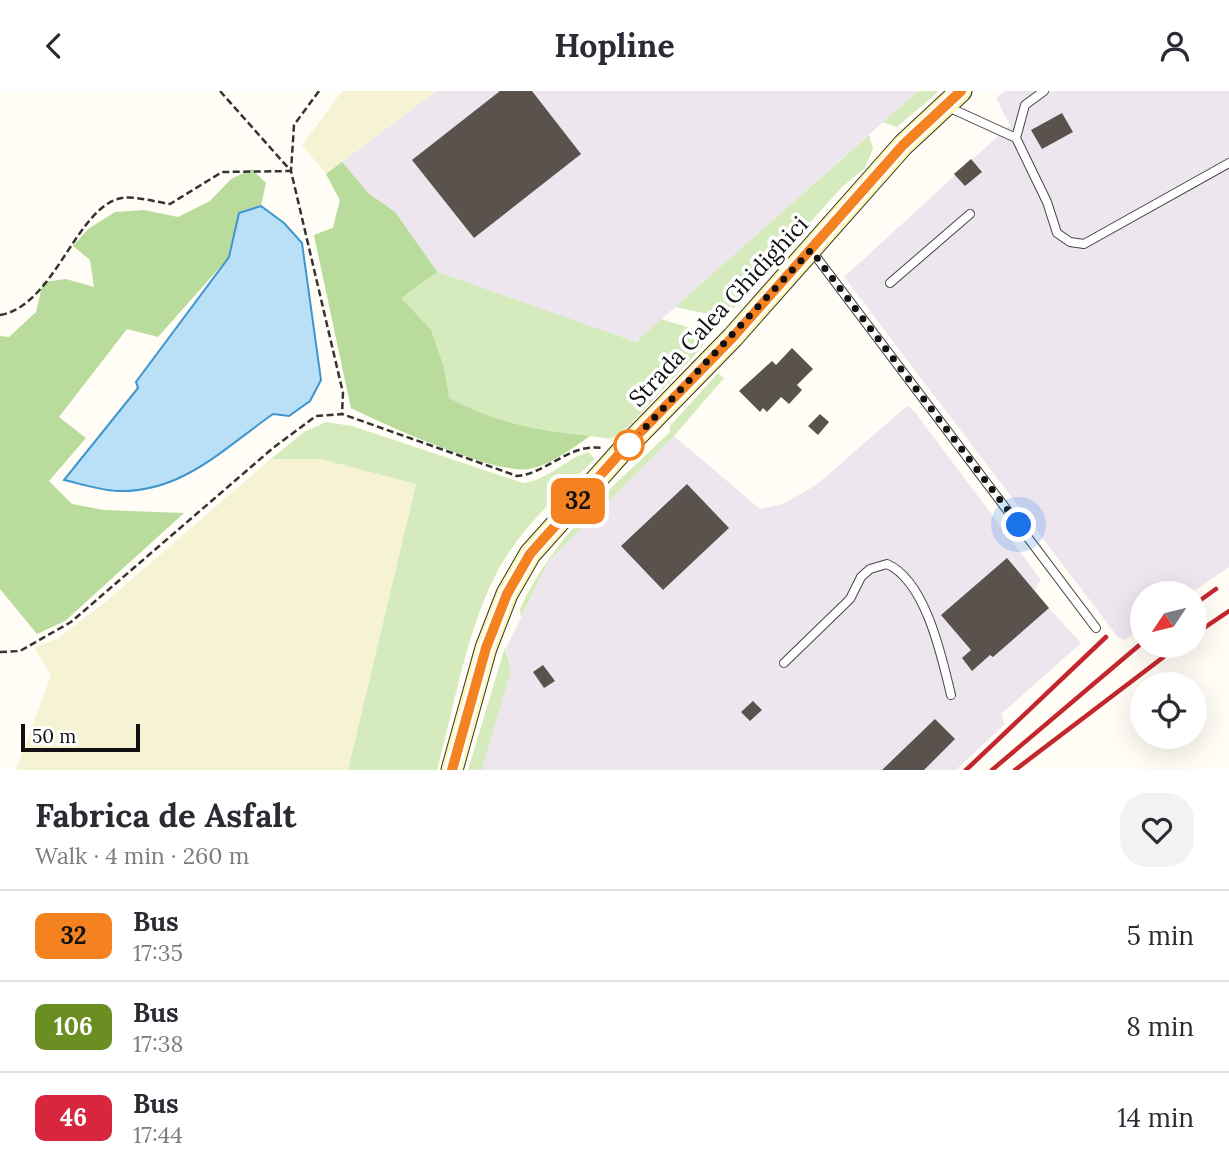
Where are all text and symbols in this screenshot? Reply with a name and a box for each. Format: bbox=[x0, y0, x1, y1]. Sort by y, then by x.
text: Hopline bbox=[554, 25, 675, 66]
icon: back bbox=[35, 27, 73, 65]
icon: person bbox=[1156, 27, 1194, 65]
street label: Strada Calea Ghidighici bbox=[622, 210, 814, 412]
unlabelled marker bbox=[614, 430, 644, 460]
line badge: 32 bbox=[546, 478, 610, 524]
text: 32 bbox=[565, 485, 591, 516]
your location bbox=[1001, 507, 1036, 542]
north arrow bbox=[1130, 581, 1208, 658]
map controls bbox=[1130, 581, 1207, 749]
button: locate bbox=[1130, 672, 1207, 749]
scale bar bbox=[21, 721, 140, 753]
text: 50 m bbox=[32, 724, 76, 748]
button: heart bbox=[1120, 793, 1194, 867]
text: Fabrica de Asfalt bbox=[35, 794, 296, 836]
text: Walk · 4 min · 260 m bbox=[35, 841, 249, 870]
text: Bus bbox=[133, 905, 179, 938]
text: 5 min bbox=[1127, 919, 1194, 952]
text: 32 bbox=[60, 920, 87, 951]
text: 17:35 bbox=[133, 938, 183, 967]
text: Bus bbox=[133, 996, 179, 1029]
text: 8 min bbox=[1126, 1010, 1194, 1043]
text: 106 bbox=[54, 1011, 93, 1042]
text: 17:38 bbox=[133, 1029, 183, 1058]
text: Bus bbox=[133, 1087, 179, 1120]
text: 14 min bbox=[1117, 1101, 1194, 1134]
text: 46 bbox=[60, 1102, 87, 1133]
text: 17:44 bbox=[133, 1120, 183, 1149]

